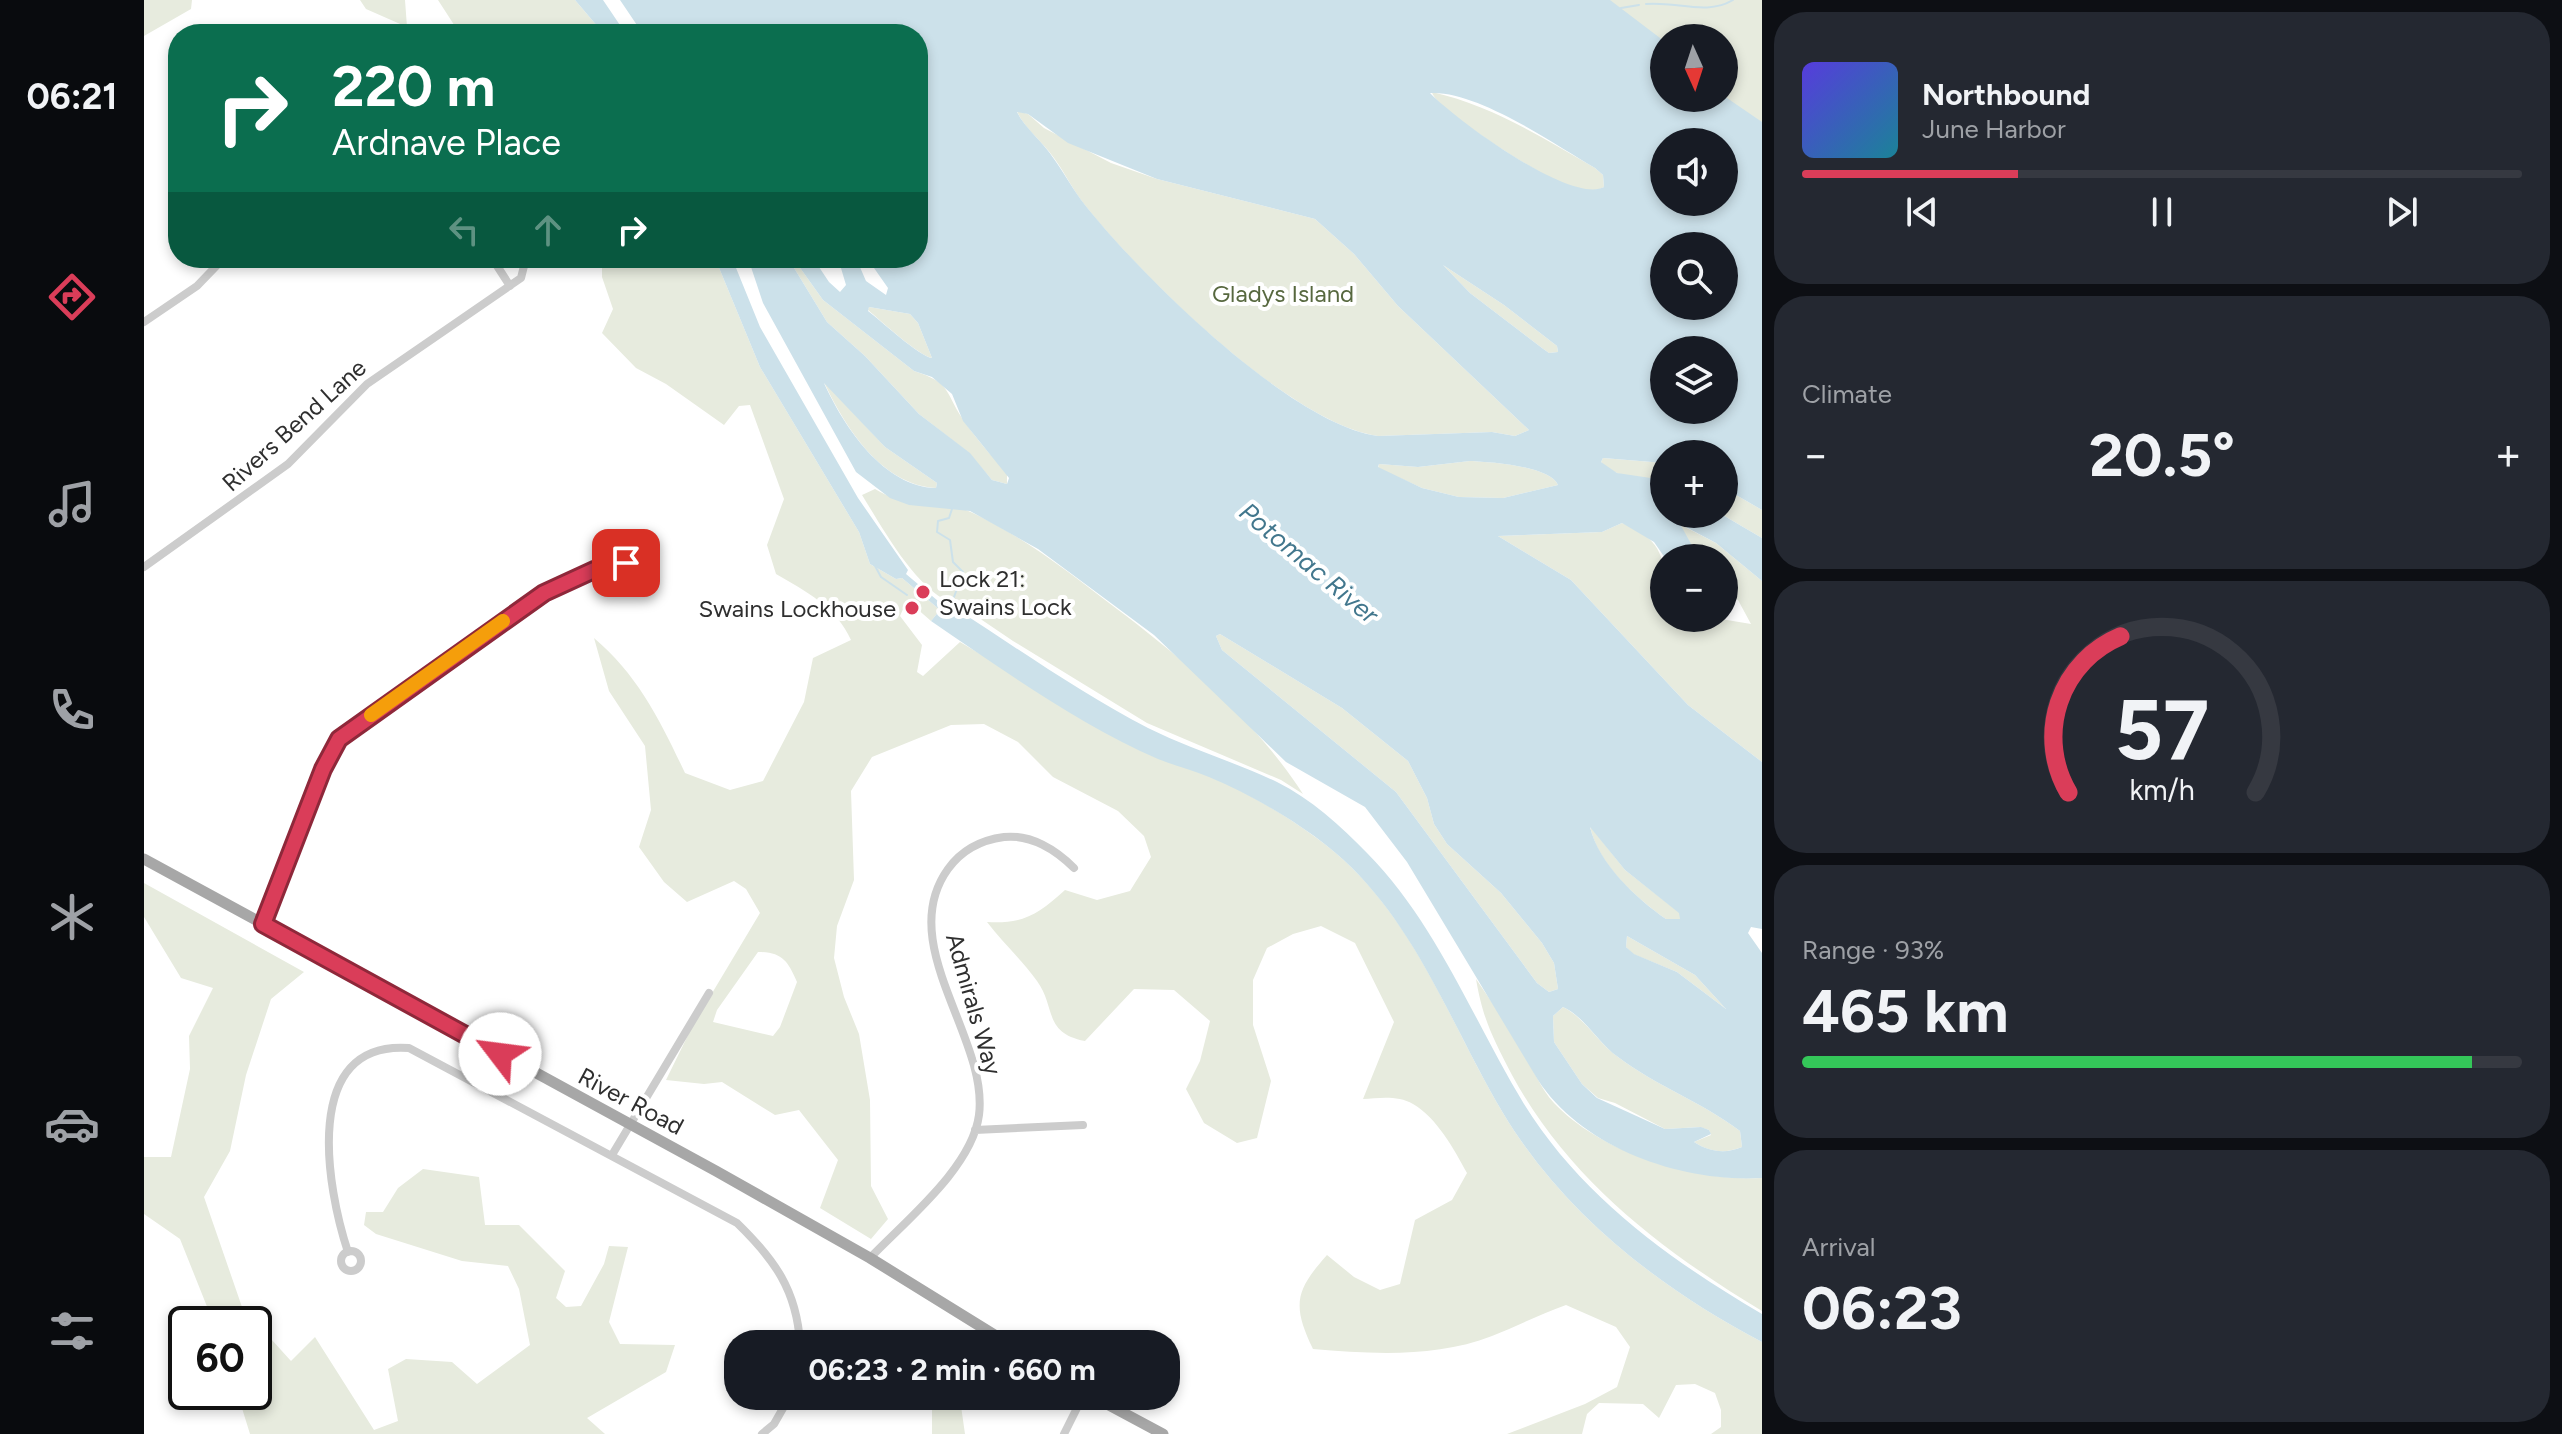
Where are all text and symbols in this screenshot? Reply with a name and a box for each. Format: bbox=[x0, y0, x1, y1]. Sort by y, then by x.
north arrow bbox=[1650, 24, 1738, 112]
map controls bbox=[1650, 24, 1738, 632]
text: 220 m bbox=[332, 53, 495, 120]
icon: right bbox=[200, 56, 304, 160]
text: 06:21 bbox=[26, 75, 118, 118]
text: Northbound bbox=[1922, 76, 2090, 113]
text: June Harbor bbox=[1922, 113, 2066, 145]
text: Ardnave Place bbox=[332, 121, 561, 164]
button: sound bbox=[1650, 128, 1738, 216]
icon: previous bbox=[1900, 190, 1944, 234]
icon: pause bbox=[2140, 190, 2184, 234]
icon: next bbox=[2380, 190, 2424, 234]
icon: left bbox=[442, 208, 486, 252]
icon: ahead bbox=[526, 208, 570, 252]
icon: right bbox=[610, 208, 654, 252]
button: search bbox=[1650, 232, 1738, 320]
icon: directions bbox=[44, 269, 100, 325]
park label: Gladys Island bbox=[1212, 279, 1354, 308]
button: layers bbox=[1650, 336, 1738, 424]
street label: Rivers Bend Lane bbox=[216, 353, 372, 497]
text: Climate bbox=[1802, 378, 1892, 410]
text: 20.5° bbox=[2089, 419, 2235, 491]
text: − bbox=[1802, 428, 1829, 481]
text: + bbox=[2495, 428, 2522, 481]
button: + bbox=[1650, 440, 1738, 528]
icon: music bbox=[44, 476, 100, 532]
water label: Potomac River bbox=[1233, 496, 1386, 631]
pin bbox=[592, 529, 660, 597]
icon: arrive bbox=[604, 541, 648, 585]
button: − bbox=[1650, 544, 1738, 632]
place label: Lock 21: Swains Lock bbox=[939, 564, 1072, 621]
marker: Lock 21: Swains Lock bbox=[914, 583, 932, 601]
place label: Swains Lockhouse bbox=[698, 594, 896, 623]
marker: Swains Lockhouse bbox=[903, 599, 921, 617]
text: 57 bbox=[2115, 680, 2209, 780]
icon: phone bbox=[44, 682, 100, 738]
text: km/h bbox=[2129, 773, 2195, 807]
icon: climate bbox=[44, 889, 100, 945]
street label: Admirals Way bbox=[940, 930, 1008, 1078]
text: Range · 93% bbox=[1802, 934, 1944, 966]
text: 465 km bbox=[1802, 975, 2009, 1047]
position arrow bbox=[458, 1012, 542, 1096]
street label: River Road bbox=[573, 1061, 689, 1141]
icon: car bbox=[44, 1096, 100, 1152]
text: Arrival bbox=[1802, 1231, 1875, 1263]
text: 06:23 bbox=[1802, 1272, 1962, 1344]
icon: filters bbox=[44, 1303, 100, 1359]
speed limit sign: 60 bbox=[168, 1306, 272, 1410]
text: 06:23 · 2 min · 660 m bbox=[808, 1351, 1096, 1388]

